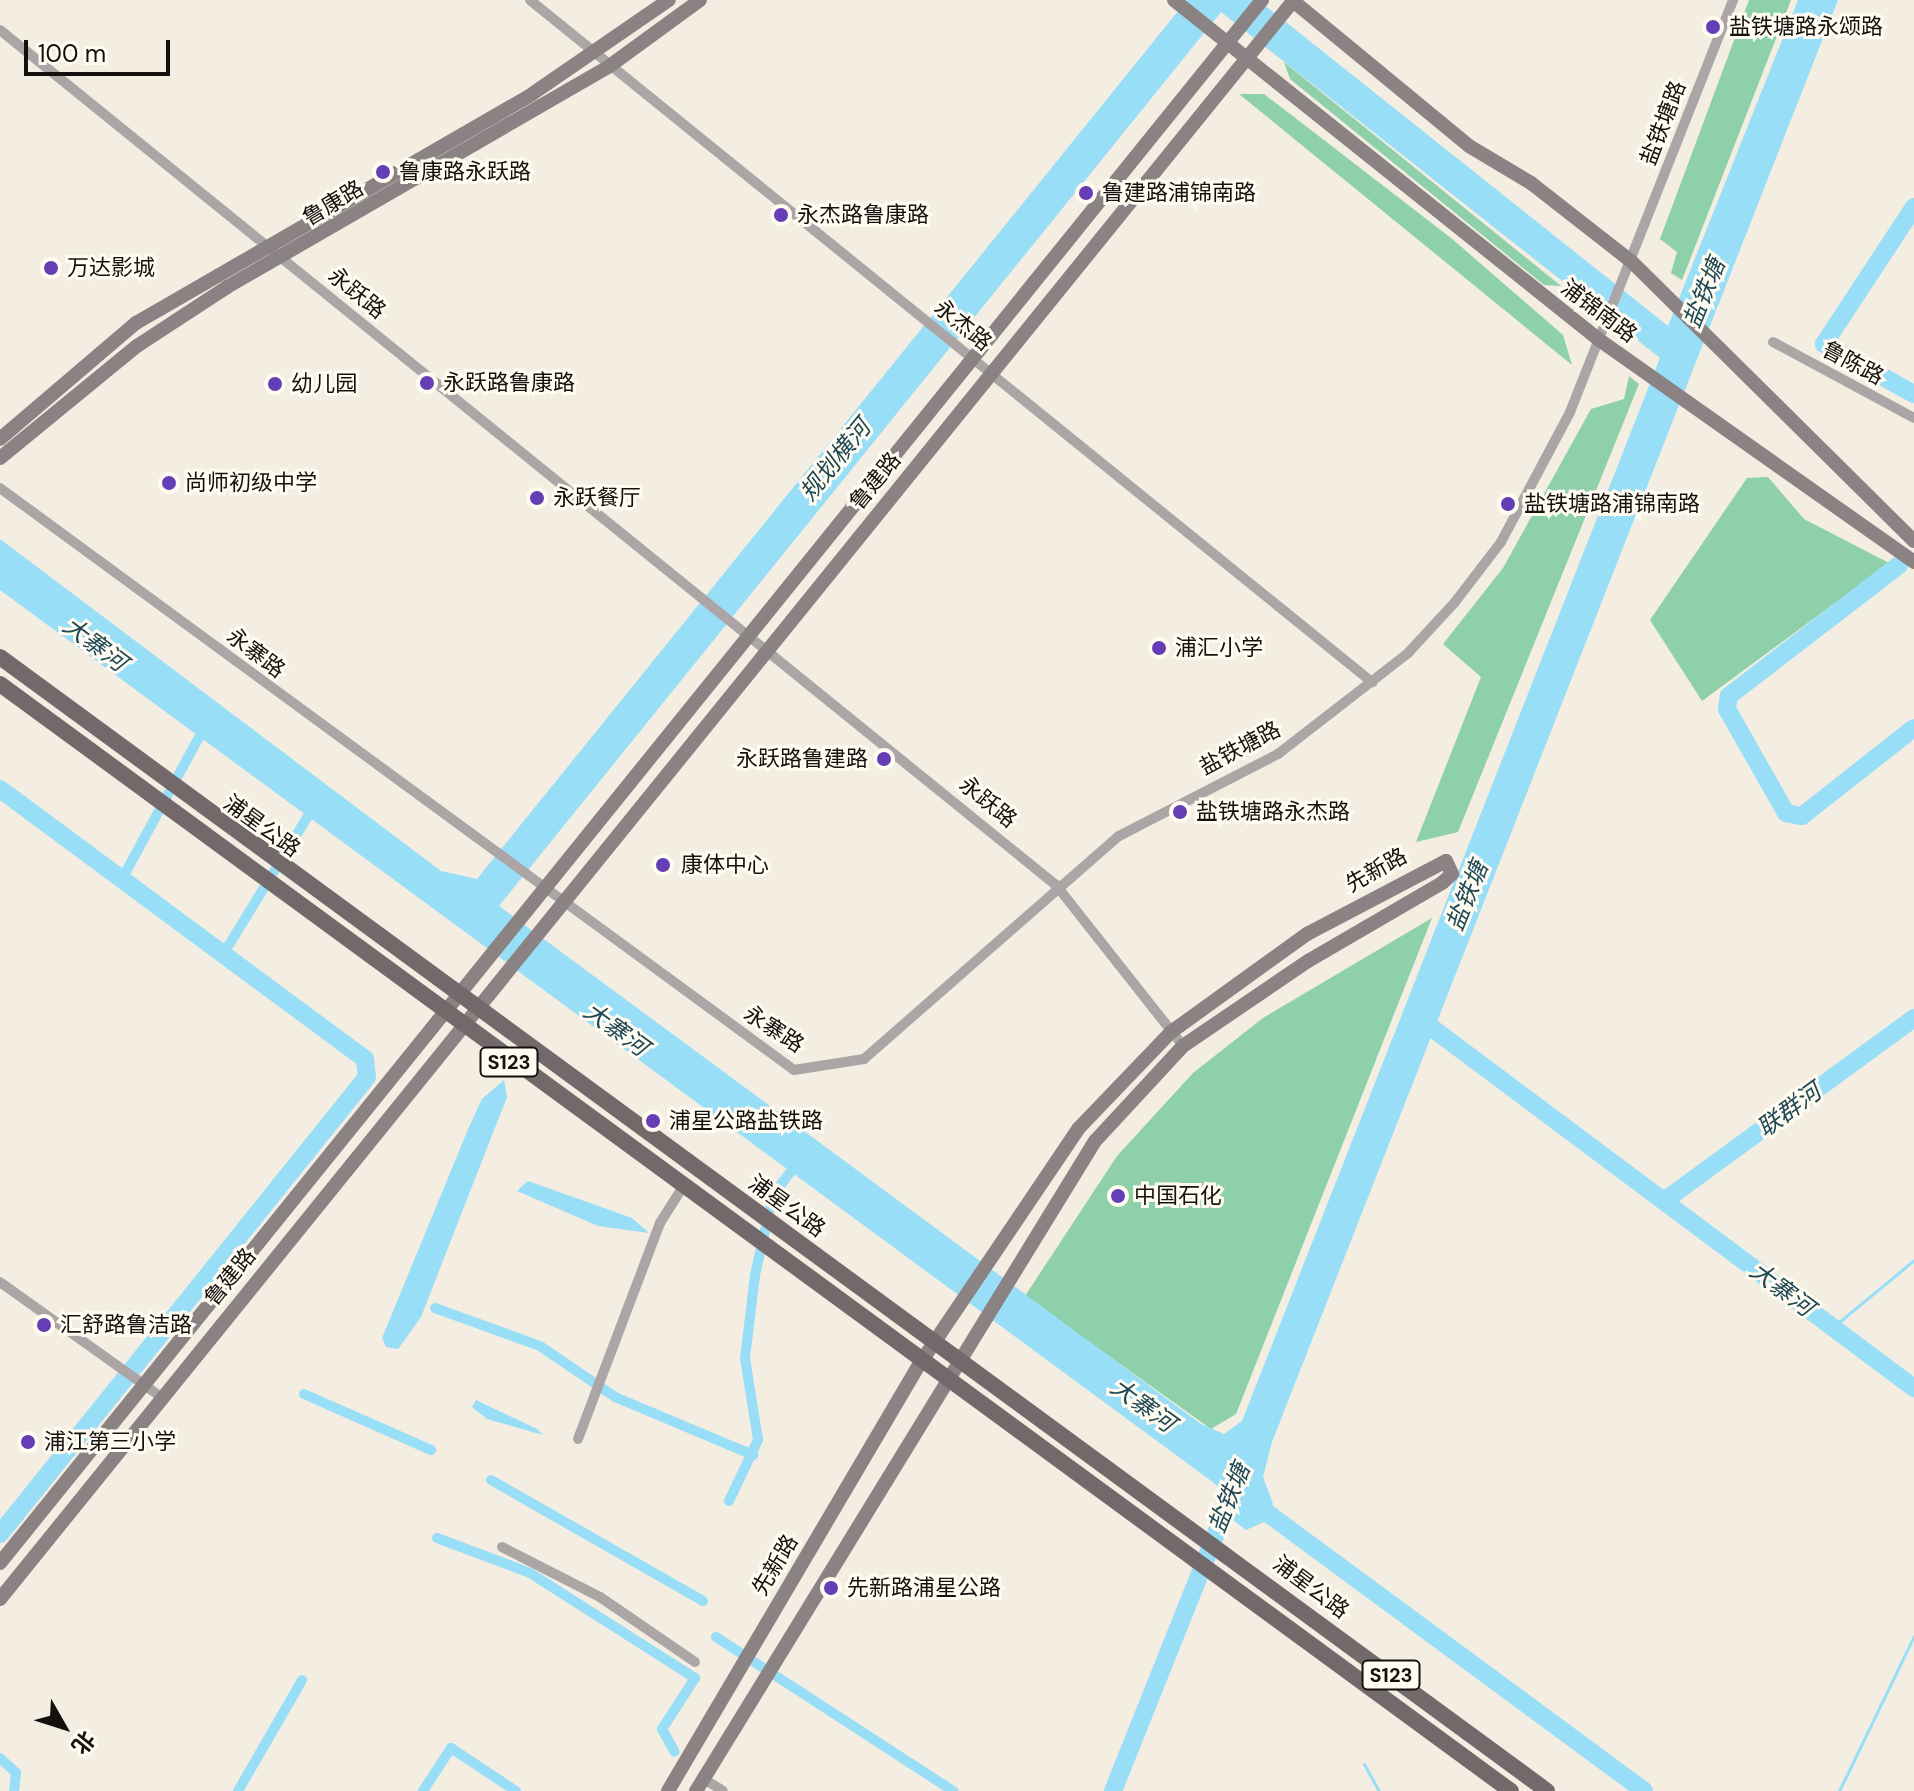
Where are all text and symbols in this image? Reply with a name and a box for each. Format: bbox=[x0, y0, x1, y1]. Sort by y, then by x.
place label: 盐铁塘路永颂路 bbox=[1729, 14, 1883, 40]
marker: 盐铁塘路永颂路 bbox=[1704, 18, 1722, 36]
scale bar bbox=[28, 24, 174, 74]
text: 100 m bbox=[38, 38, 106, 69]
street label: 盐铁塘路 bbox=[1635, 77, 1691, 169]
place label: 鲁康路永跃路 bbox=[399, 159, 531, 185]
marker: 鲁康路永跃路 bbox=[374, 163, 392, 181]
street label: 鲁康路 bbox=[298, 175, 368, 231]
place label: 鲁建路浦锦南路 bbox=[1102, 180, 1256, 206]
marker: 鲁建路浦锦南路 bbox=[1077, 184, 1095, 202]
place label: 永杰路鲁康路 bbox=[797, 202, 929, 228]
marker: 永杰路鲁康路 bbox=[772, 206, 790, 224]
water label: 盐铁塘 bbox=[1677, 254, 1731, 332]
place label: 万达影城 bbox=[67, 255, 155, 281]
marker: 万达影城 bbox=[42, 259, 60, 277]
street label: 永跃路 bbox=[323, 262, 391, 324]
street label: 浦锦南路 bbox=[1556, 274, 1642, 348]
street label: 永杰路 bbox=[929, 294, 997, 356]
street label: 鲁陈路 bbox=[1818, 336, 1888, 390]
place label: 永跃路鲁康路 bbox=[443, 370, 575, 396]
place label: 幼儿园 bbox=[291, 371, 357, 397]
marker: 永跃路鲁康路 bbox=[418, 374, 436, 392]
marker: 幼儿园 bbox=[266, 375, 284, 393]
water label: 规划横河 bbox=[794, 414, 876, 506]
street label: 鲁建路 bbox=[844, 447, 906, 515]
place label: 尚师初级中学 bbox=[185, 470, 317, 496]
marker: 尚师初级中学 bbox=[160, 474, 178, 492]
place label: 永跃餐厅 bbox=[553, 485, 641, 511]
marker: 永跃餐厅 bbox=[528, 489, 546, 507]
place label: 盐铁塘路浦锦南路 bbox=[1524, 491, 1700, 517]
marker: 盐铁塘路浦锦南路 bbox=[1499, 495, 1517, 513]
water label: 大寨河 bbox=[58, 611, 132, 677]
street label: 永寨路 bbox=[222, 623, 290, 683]
place label: 浦汇小学 bbox=[1175, 635, 1263, 661]
marker: 浦汇小学 bbox=[1150, 639, 1168, 657]
street label: 盐铁塘路 bbox=[1195, 716, 1285, 780]
place label: 永跃路鲁建路 bbox=[736, 746, 868, 772]
marker: 永跃路鲁建路 bbox=[875, 750, 893, 768]
street label: 永跃路 bbox=[954, 771, 1022, 833]
street label: 浦星公路 bbox=[219, 789, 305, 863]
place label: 盐铁塘路永杰路 bbox=[1196, 799, 1350, 825]
marker: 盐铁塘路永杰路 bbox=[1171, 803, 1189, 821]
street label: 先新路 bbox=[1341, 842, 1411, 898]
place label: 康体中心 bbox=[681, 852, 769, 878]
marker: 康体中心 bbox=[652, 854, 674, 876]
water label: 盐铁塘 bbox=[1440, 857, 1494, 935]
water label: 大寨河 bbox=[578, 996, 654, 1062]
street label: 永寨路 bbox=[739, 1000, 809, 1058]
road number: S123 bbox=[479, 1046, 539, 1078]
water label: 联群河 bbox=[1751, 1077, 1827, 1143]
place label: 浦星公路盐铁路 bbox=[669, 1108, 823, 1134]
marker: 浦星公路盐铁路 bbox=[644, 1112, 662, 1130]
street label: 浦星公路 bbox=[744, 1169, 830, 1243]
place label: 中国石化 bbox=[1134, 1183, 1222, 1209]
marker: 中国石化 bbox=[1109, 1187, 1127, 1205]
street label: 鲁建路 bbox=[199, 1243, 261, 1311]
water label: 大寨河 bbox=[1745, 1256, 1819, 1322]
place label: 汇舒路鲁洁路 bbox=[60, 1312, 192, 1338]
marker: 汇舒路鲁洁路 bbox=[35, 1316, 53, 1334]
water label: 大寨河 bbox=[1105, 1372, 1181, 1438]
place label: 浦江第三小学 bbox=[44, 1429, 176, 1455]
marker: 浦江第三小学 bbox=[19, 1433, 37, 1451]
water label: 盐铁塘 bbox=[1202, 1459, 1256, 1537]
street label: 先新路 bbox=[747, 1530, 803, 1600]
street label: 浦星公路 bbox=[1268, 1550, 1354, 1624]
place label: 先新路浦星公路 bbox=[847, 1575, 1001, 1601]
marker: 先新路浦星公路 bbox=[822, 1579, 840, 1597]
road number: S123 bbox=[1361, 1659, 1421, 1691]
north arrow bbox=[24, 1687, 104, 1767]
text: 北 bbox=[65, 1725, 101, 1760]

